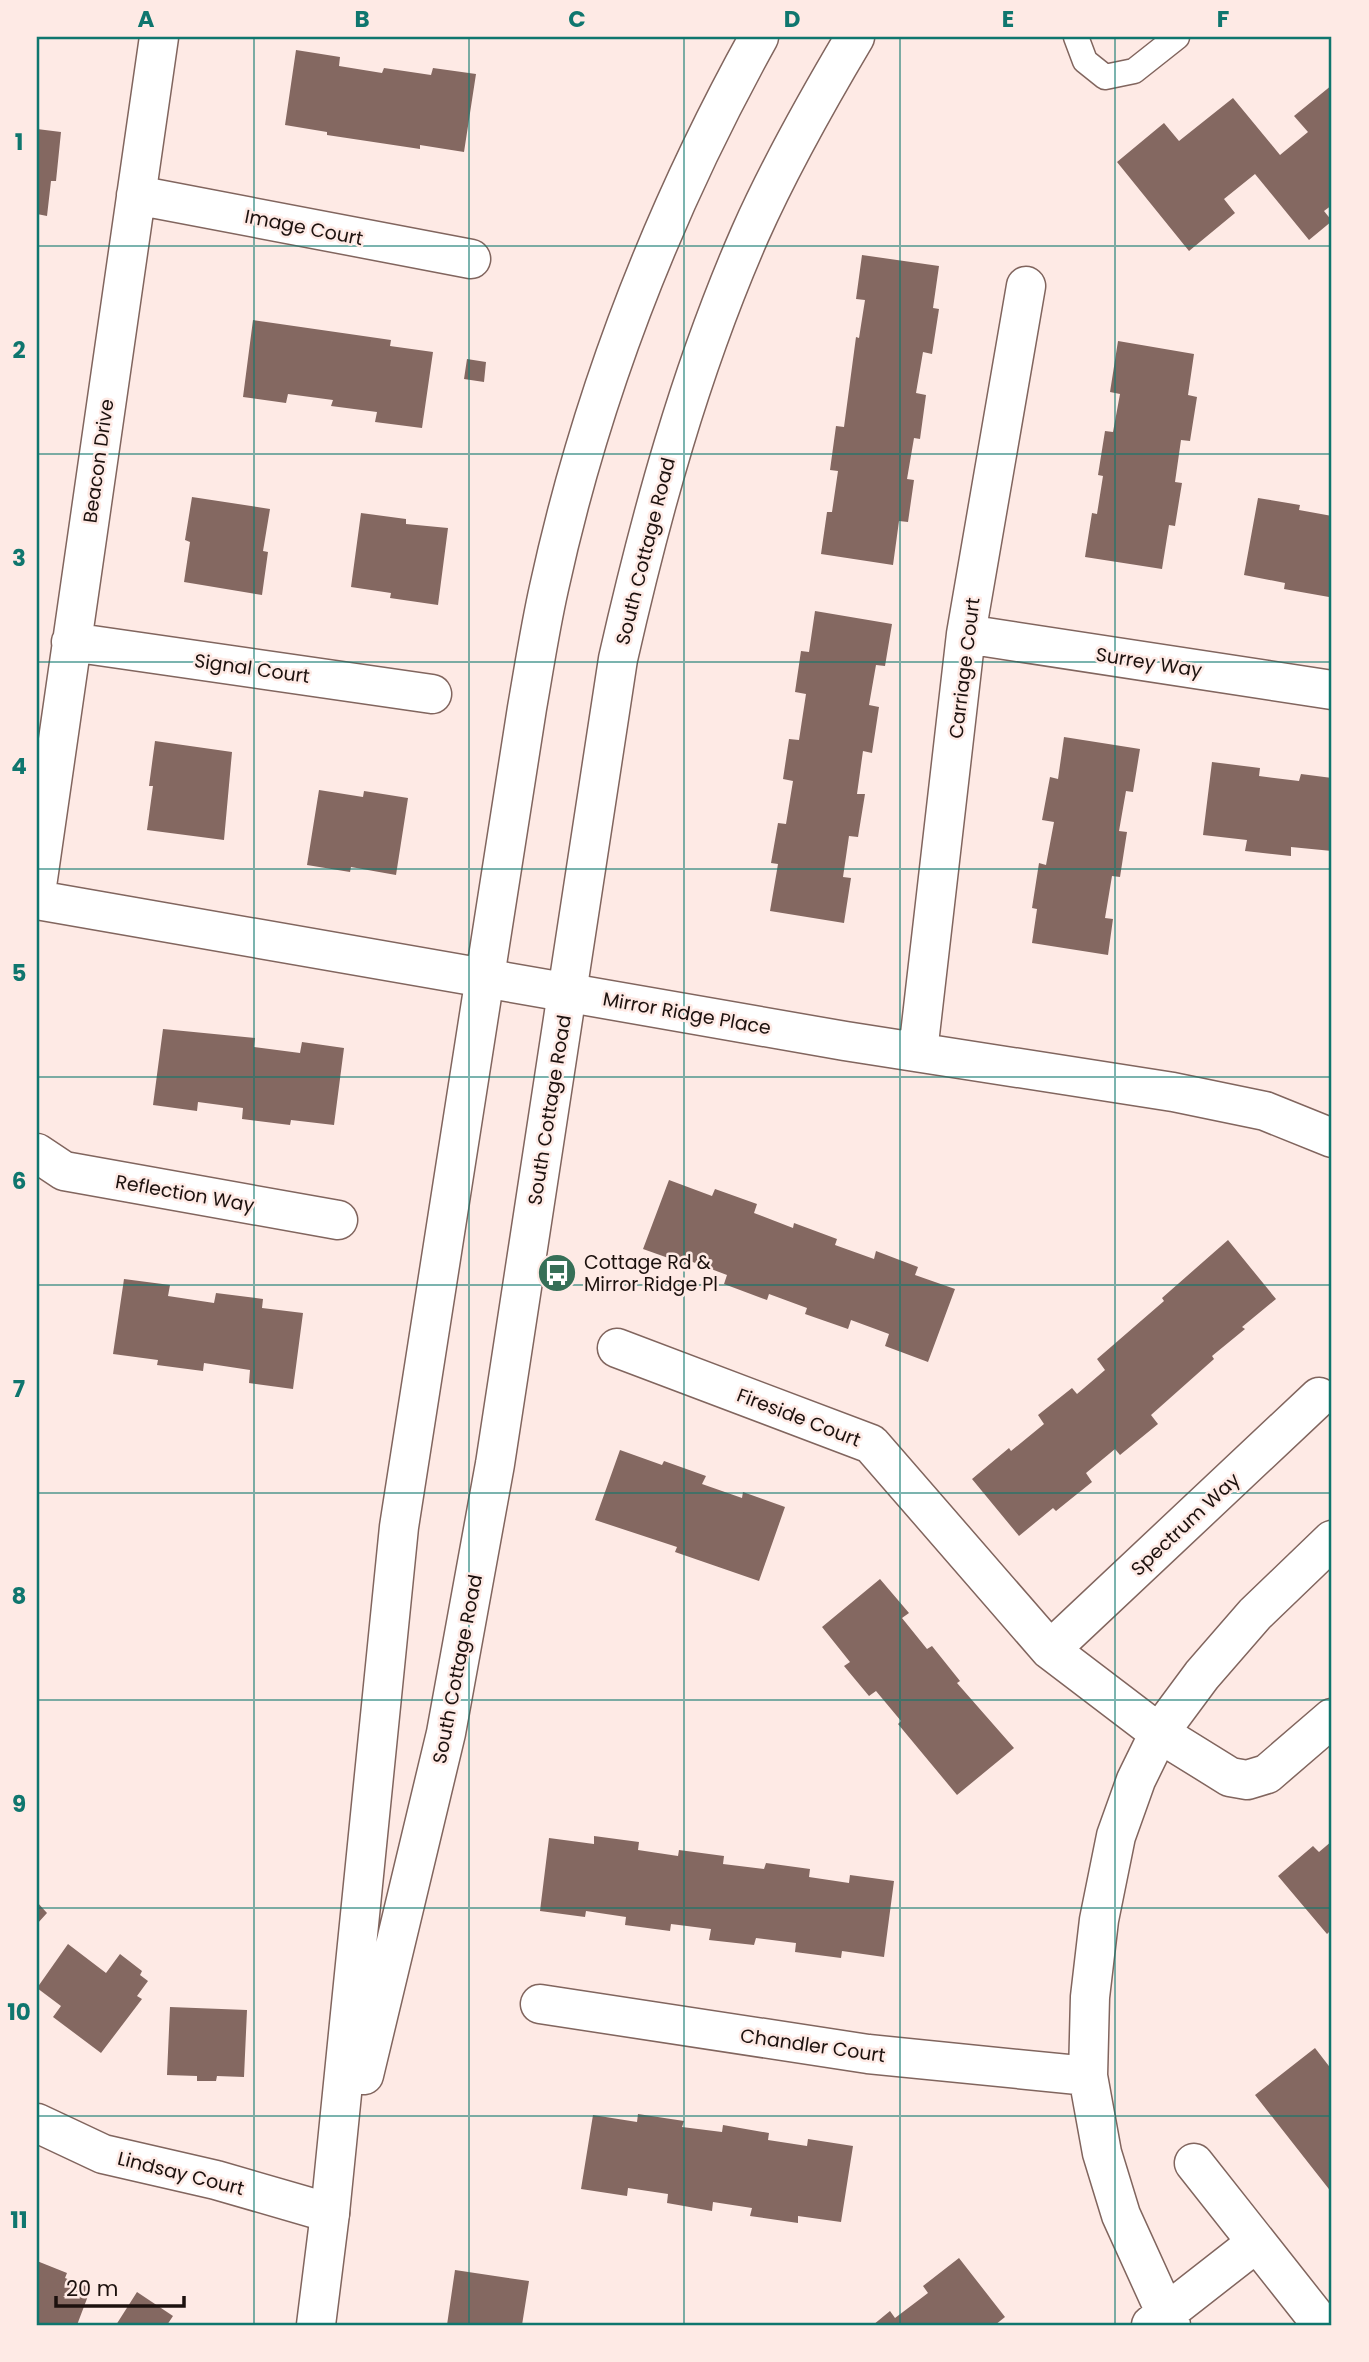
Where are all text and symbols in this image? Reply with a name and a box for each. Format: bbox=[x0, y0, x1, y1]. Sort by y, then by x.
text: A bbox=[138, 3, 155, 35]
text: B bbox=[354, 3, 370, 35]
text: C bbox=[568, 3, 586, 35]
text: D bbox=[784, 3, 800, 35]
text: E bbox=[1002, 3, 1014, 35]
text: F bbox=[1217, 3, 1229, 35]
text: 1 bbox=[15, 126, 23, 158]
street label: Image Court bbox=[243, 203, 365, 252]
text: 2 bbox=[12, 334, 26, 366]
street label: Beacon Drive bbox=[76, 397, 121, 525]
street label: South Cottage Road bbox=[609, 455, 682, 648]
text: 3 bbox=[12, 542, 26, 574]
street label: Carriage Court bbox=[942, 596, 987, 740]
street label: Surrey Way bbox=[1094, 641, 1204, 684]
street label: Signal Court bbox=[192, 647, 312, 690]
text: 4 bbox=[11, 750, 27, 782]
text: 5 bbox=[12, 957, 26, 989]
street label: Mirror Ridge Place bbox=[601, 985, 773, 1042]
street label: South Cottage Road bbox=[521, 1013, 578, 1207]
text: 6 bbox=[12, 1165, 26, 1197]
street label: Reflection Way bbox=[113, 1168, 257, 1219]
place label: Cottage Rd & Mirror Ridge Pl bbox=[584, 1249, 718, 1298]
bus stop icon: Cottage Rd & Mirror Ridge Pl bbox=[536, 1252, 578, 1294]
text: 7 bbox=[13, 1373, 25, 1405]
street label: Fireside Court bbox=[733, 1381, 865, 1453]
street label: Spectrum Way bbox=[1125, 1466, 1246, 1582]
street label: South Cottage Road bbox=[426, 1572, 489, 1766]
text: 8 bbox=[12, 1580, 26, 1612]
text: 9 bbox=[12, 1788, 26, 1820]
text: 10 bbox=[7, 1996, 31, 2028]
street label: Chandler Court bbox=[739, 2022, 887, 2069]
street label: Lindsay Court bbox=[115, 2145, 247, 2202]
text: 11 bbox=[10, 2204, 28, 2236]
scale bar bbox=[56, 2264, 184, 2308]
text: 20 m bbox=[66, 2274, 119, 2303]

